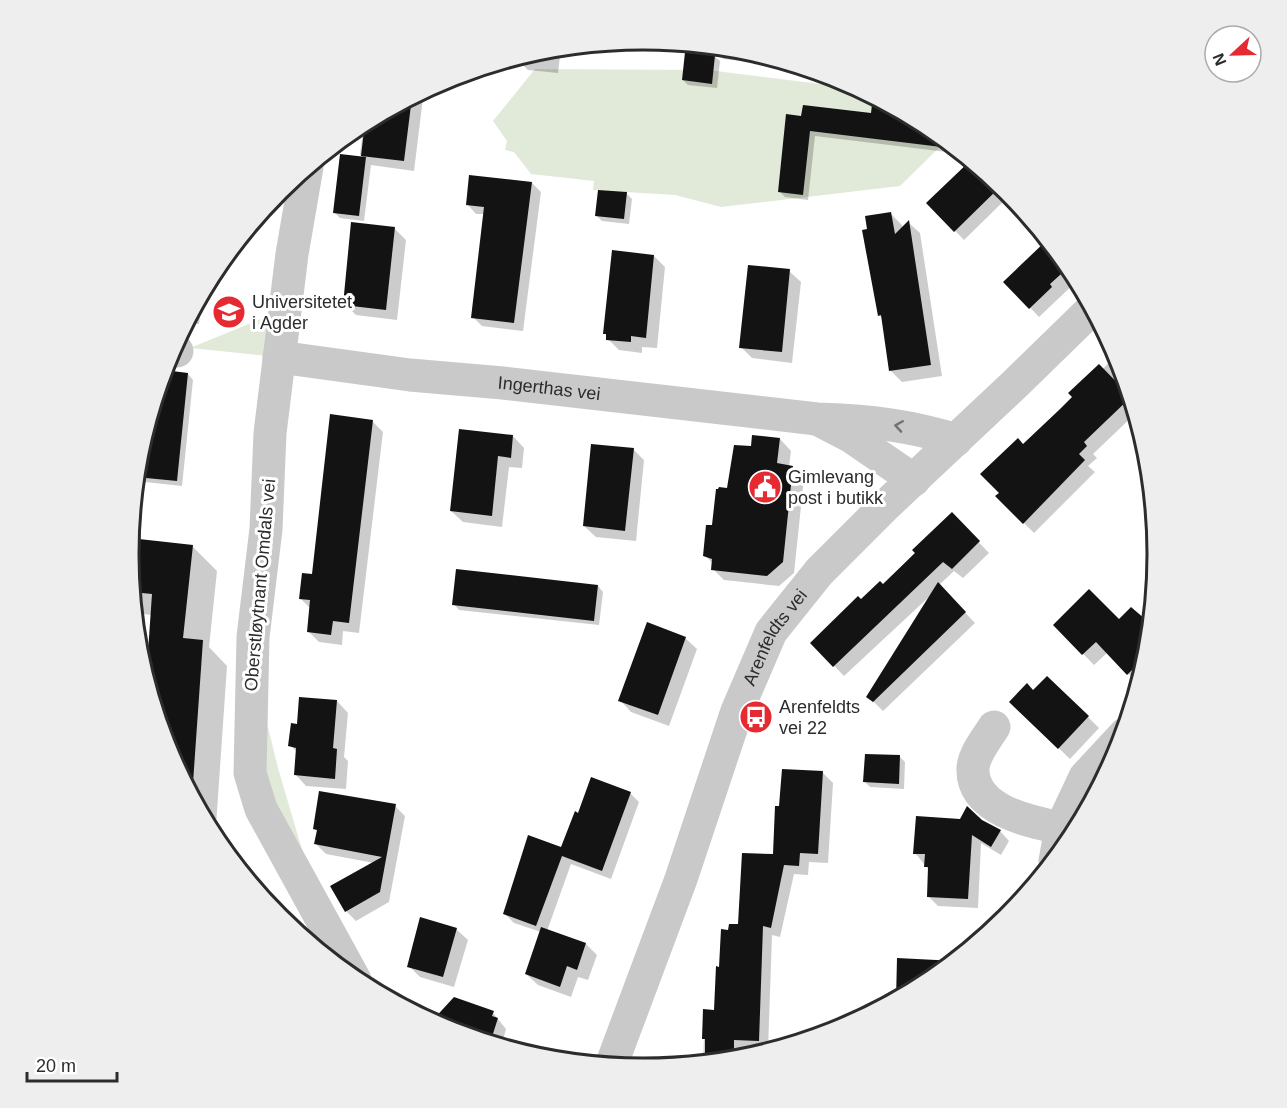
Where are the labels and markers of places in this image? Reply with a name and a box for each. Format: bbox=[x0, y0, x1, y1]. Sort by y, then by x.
place label: Universitetet i Agder bbox=[252, 292, 352, 333]
school or university icon: Universitetet i Agder bbox=[211, 294, 247, 330]
place label: Gimlevang post i butikk bbox=[788, 467, 884, 508]
public building icon: Gimlevang post i butikk bbox=[747, 469, 783, 505]
place label: Arenfeldts vei 22 bbox=[779, 697, 860, 738]
bus stop icon: Arenfeldts vei 22 bbox=[738, 699, 774, 735]

